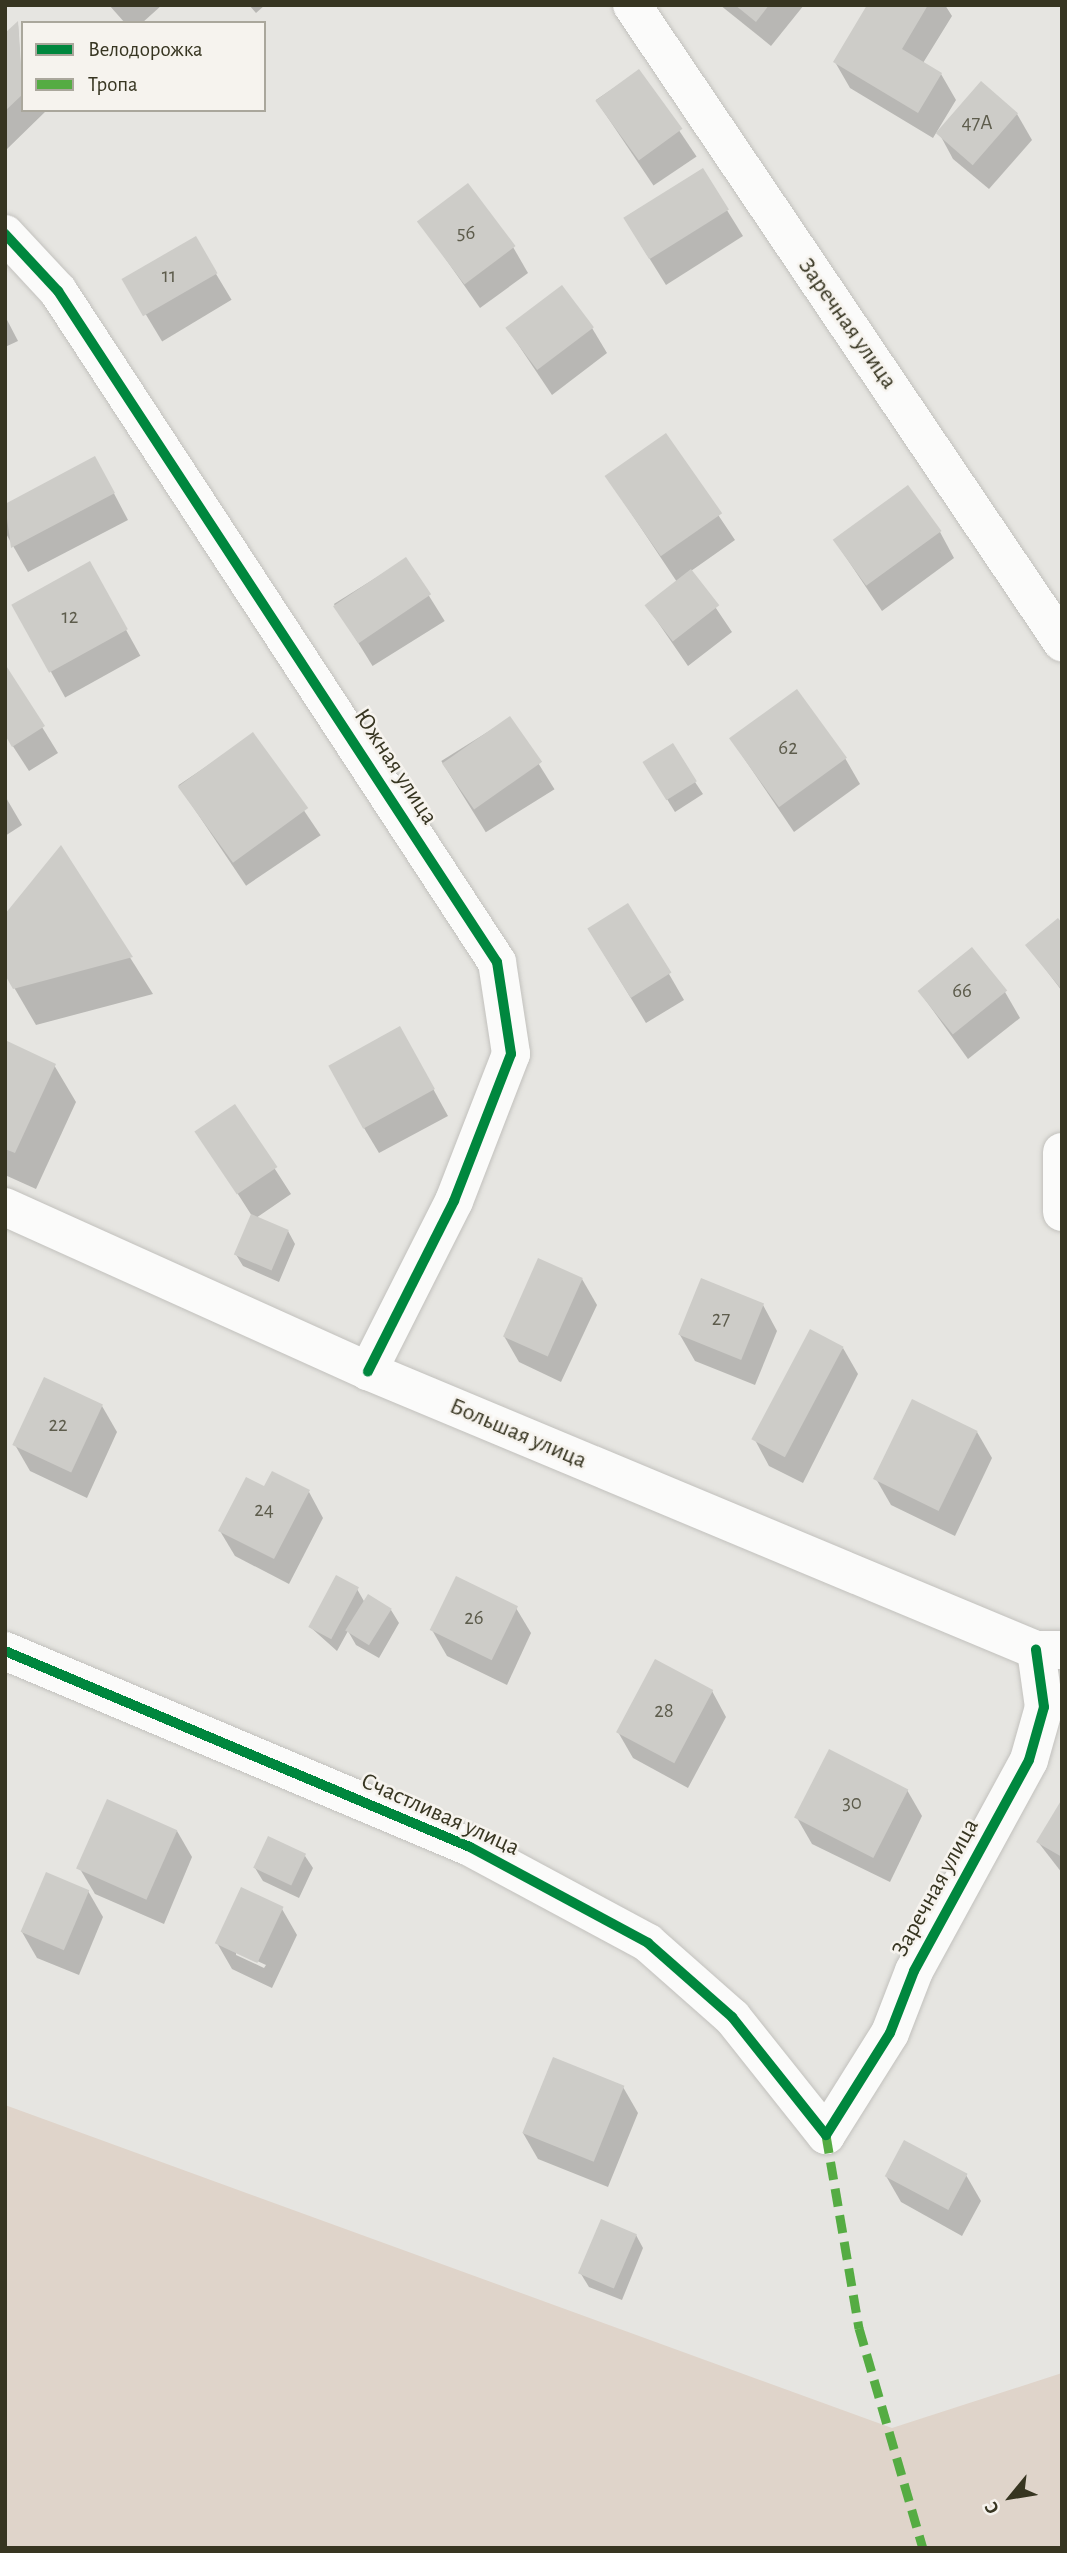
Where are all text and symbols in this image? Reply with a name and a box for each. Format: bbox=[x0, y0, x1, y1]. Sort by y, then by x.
legend bbox=[21, 21, 266, 112]
text: Велодорожка bbox=[88, 39, 203, 60]
text: Тропа bbox=[88, 74, 138, 95]
house number: 47А bbox=[961, 110, 993, 136]
house number: 56 bbox=[457, 220, 475, 246]
street label: Заречная улица bbox=[791, 253, 903, 395]
house number: 11 bbox=[162, 263, 176, 289]
house number: 12 bbox=[62, 604, 78, 630]
street label: Южная улица bbox=[347, 704, 443, 830]
house number: 62 bbox=[778, 735, 798, 761]
house number: 66 bbox=[952, 978, 972, 1004]
house number: 27 bbox=[712, 1306, 730, 1332]
street label: Большая улица bbox=[445, 1392, 591, 1476]
house number: 22 bbox=[48, 1412, 68, 1438]
house number: 24 bbox=[254, 1497, 274, 1523]
house number: 26 bbox=[464, 1605, 484, 1631]
house number: 28 bbox=[654, 1698, 674, 1724]
street label: Счастливая улица bbox=[356, 1767, 524, 1863]
house number: 30 bbox=[842, 1790, 862, 1816]
street label: Заречная улица bbox=[886, 1814, 986, 1962]
north arrow bbox=[976, 2462, 1046, 2532]
text: С bbox=[982, 2498, 1003, 2517]

